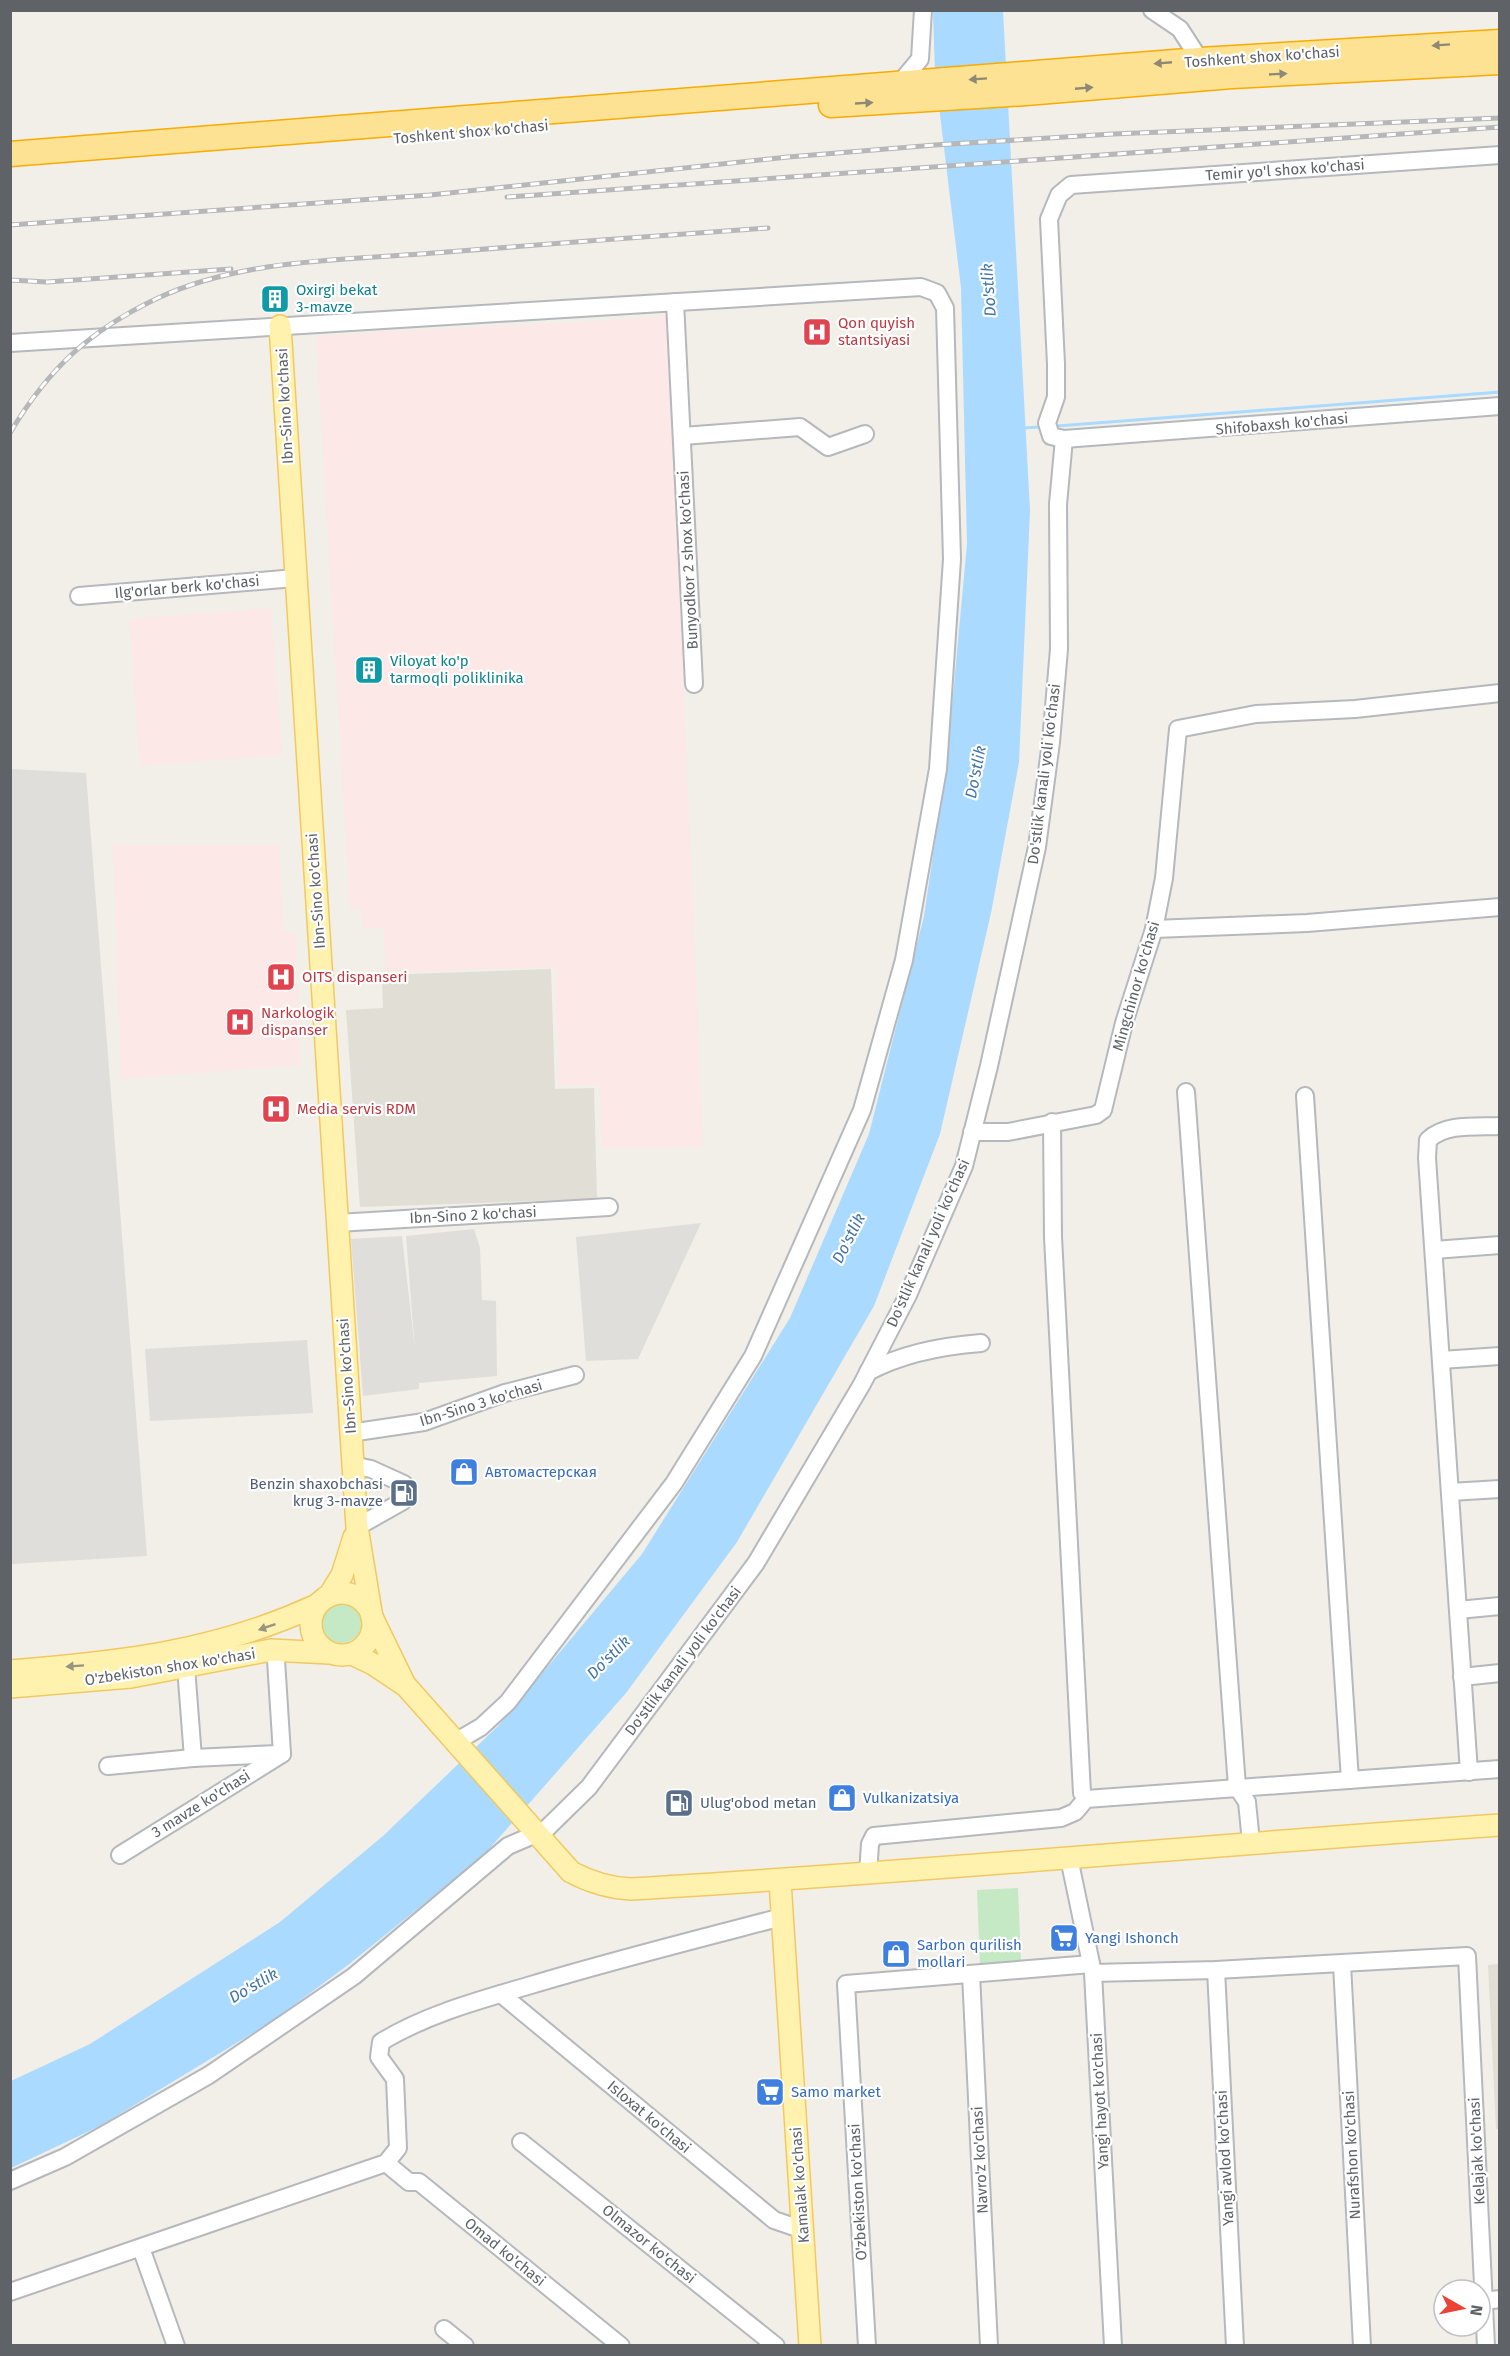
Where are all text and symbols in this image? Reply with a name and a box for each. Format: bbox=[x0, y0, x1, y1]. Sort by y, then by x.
one-way arrow bbox=[1432, 40, 1451, 50]
street label: Toshkent shox ko'chasi bbox=[1184, 43, 1340, 71]
one-way arrow bbox=[1153, 58, 1172, 68]
one-way arrow bbox=[1269, 69, 1288, 78]
one-way arrow bbox=[968, 74, 987, 84]
one-way arrow bbox=[1075, 83, 1094, 93]
one-way arrow bbox=[855, 99, 874, 108]
street label: Toshkent shox ko'chasi bbox=[393, 116, 549, 148]
street label: Temir yo'l shox ko'chasi bbox=[1205, 155, 1365, 185]
water label: Do'stlik bbox=[977, 262, 1000, 317]
place label: Oxirgi bekat 3-mavze bbox=[296, 281, 378, 316]
building icon: Oxirgi bekat 3-mavze bbox=[259, 283, 291, 315]
place label: Qon quyish stantsiyasi bbox=[838, 314, 915, 349]
hospital icon: Qon quyish stantsiyasi bbox=[801, 316, 833, 348]
street label: Ibn-Sino ko'chasi bbox=[273, 348, 297, 464]
street label: Shifobaxsh ko'chasi bbox=[1215, 409, 1349, 439]
street label: Bunyodkor 2 shox ko'chasi bbox=[674, 470, 702, 650]
street label: Ilg'orlar berk ko'chasi bbox=[114, 572, 260, 602]
place label: Viloyat ko'p tarmoqli poliklinika bbox=[390, 652, 524, 687]
building icon: Viloyat ko'p tarmoqli poliklinika bbox=[353, 654, 385, 686]
street label: Do'stlik kanali yoli ko'chasi bbox=[1024, 683, 1064, 865]
water label: Do'stlik bbox=[961, 744, 990, 800]
street label: Ibn-Sino ko'chasi bbox=[303, 833, 329, 949]
street label: Mingchinor ko'chasi bbox=[1109, 919, 1163, 1053]
hospital icon: OITS dispanseri bbox=[265, 961, 297, 993]
place label: OITS dispanseri bbox=[302, 968, 408, 986]
place label: Narkologik dispanser bbox=[261, 1004, 335, 1039]
hospital icon: Narkologik dispanser bbox=[224, 1006, 256, 1038]
hospital icon: Media servis RDM bbox=[260, 1093, 292, 1125]
place label: Media servis RDM bbox=[297, 1100, 416, 1118]
street label: Do'stlik kanali yoli ko'chasi bbox=[883, 1156, 973, 1330]
street label: Ibn-Sino 2 ko'chasi bbox=[409, 1203, 537, 1227]
water label: Do'stlik bbox=[828, 1210, 869, 1266]
street label: Ibn-Sino ko'chasi bbox=[334, 1318, 360, 1434]
street label: Ibn-Sino 3 ko'chasi bbox=[417, 1376, 545, 1430]
shop icon: Автомастерская bbox=[448, 1456, 480, 1488]
place label: Автомастерская bbox=[485, 1463, 597, 1481]
place label: Benzin shaxobchasi krug 3-mavze bbox=[249, 1475, 383, 1510]
fuel station icon: Benzin shaxobchasi krug 3-mavze bbox=[388, 1477, 420, 1509]
street label: Do'stlik kanali yoli ko'chasi bbox=[621, 1583, 745, 1739]
one-way arrow bbox=[258, 1622, 276, 1632]
water label: Do'stlik bbox=[583, 1632, 634, 1683]
street label: O'zbekiston shox ko'chasi bbox=[83, 1645, 257, 1689]
one-way arrow bbox=[66, 1661, 85, 1670]
street label: 3 mavze ko'chasi bbox=[148, 1766, 254, 1842]
shop icon: Vulkanizatsiya bbox=[826, 1782, 858, 1814]
fuel station icon: Ulug'obod metan bbox=[663, 1787, 695, 1819]
place label: Vulkanizatsiya bbox=[863, 1789, 959, 1807]
place label: Ulug'obod metan bbox=[700, 1794, 817, 1812]
supermarket icon: Yangi Ishonch bbox=[1048, 1922, 1080, 1954]
place label: Yangi Ishonch bbox=[1085, 1929, 1179, 1947]
place label: Sarbon qurilish mollari bbox=[917, 1936, 1022, 1971]
shop icon: Sarbon qurilish mollari bbox=[880, 1938, 912, 1970]
water label: Do'stlik bbox=[225, 1964, 281, 2007]
street label: Yangi hayot ko'chasi bbox=[1087, 2032, 1113, 2170]
supermarket icon: Samo market bbox=[754, 2076, 786, 2108]
street label: Isloxat ko'chasi bbox=[604, 2077, 694, 2157]
place label: Samo market bbox=[791, 2083, 881, 2101]
street label: Yangi avlod ko'chasi bbox=[1212, 2090, 1238, 2226]
street label: Nurafshon ko'chasi bbox=[1340, 2090, 1364, 2220]
street label: Kelajak ko'chasi bbox=[1465, 2097, 1489, 2205]
street label: Navro'z ko'chasi bbox=[968, 2106, 992, 2214]
street label: O'zbekiston ko'chasi bbox=[845, 2123, 871, 2261]
street label: Kamalak ko'chasi bbox=[787, 2126, 813, 2244]
street label: Olmazor ko'chasi bbox=[599, 2201, 699, 2287]
street label: Omad ko'chasi bbox=[461, 2214, 549, 2290]
north arrow bbox=[1432, 2278, 1492, 2338]
text: N bbox=[1466, 2304, 1487, 2317]

